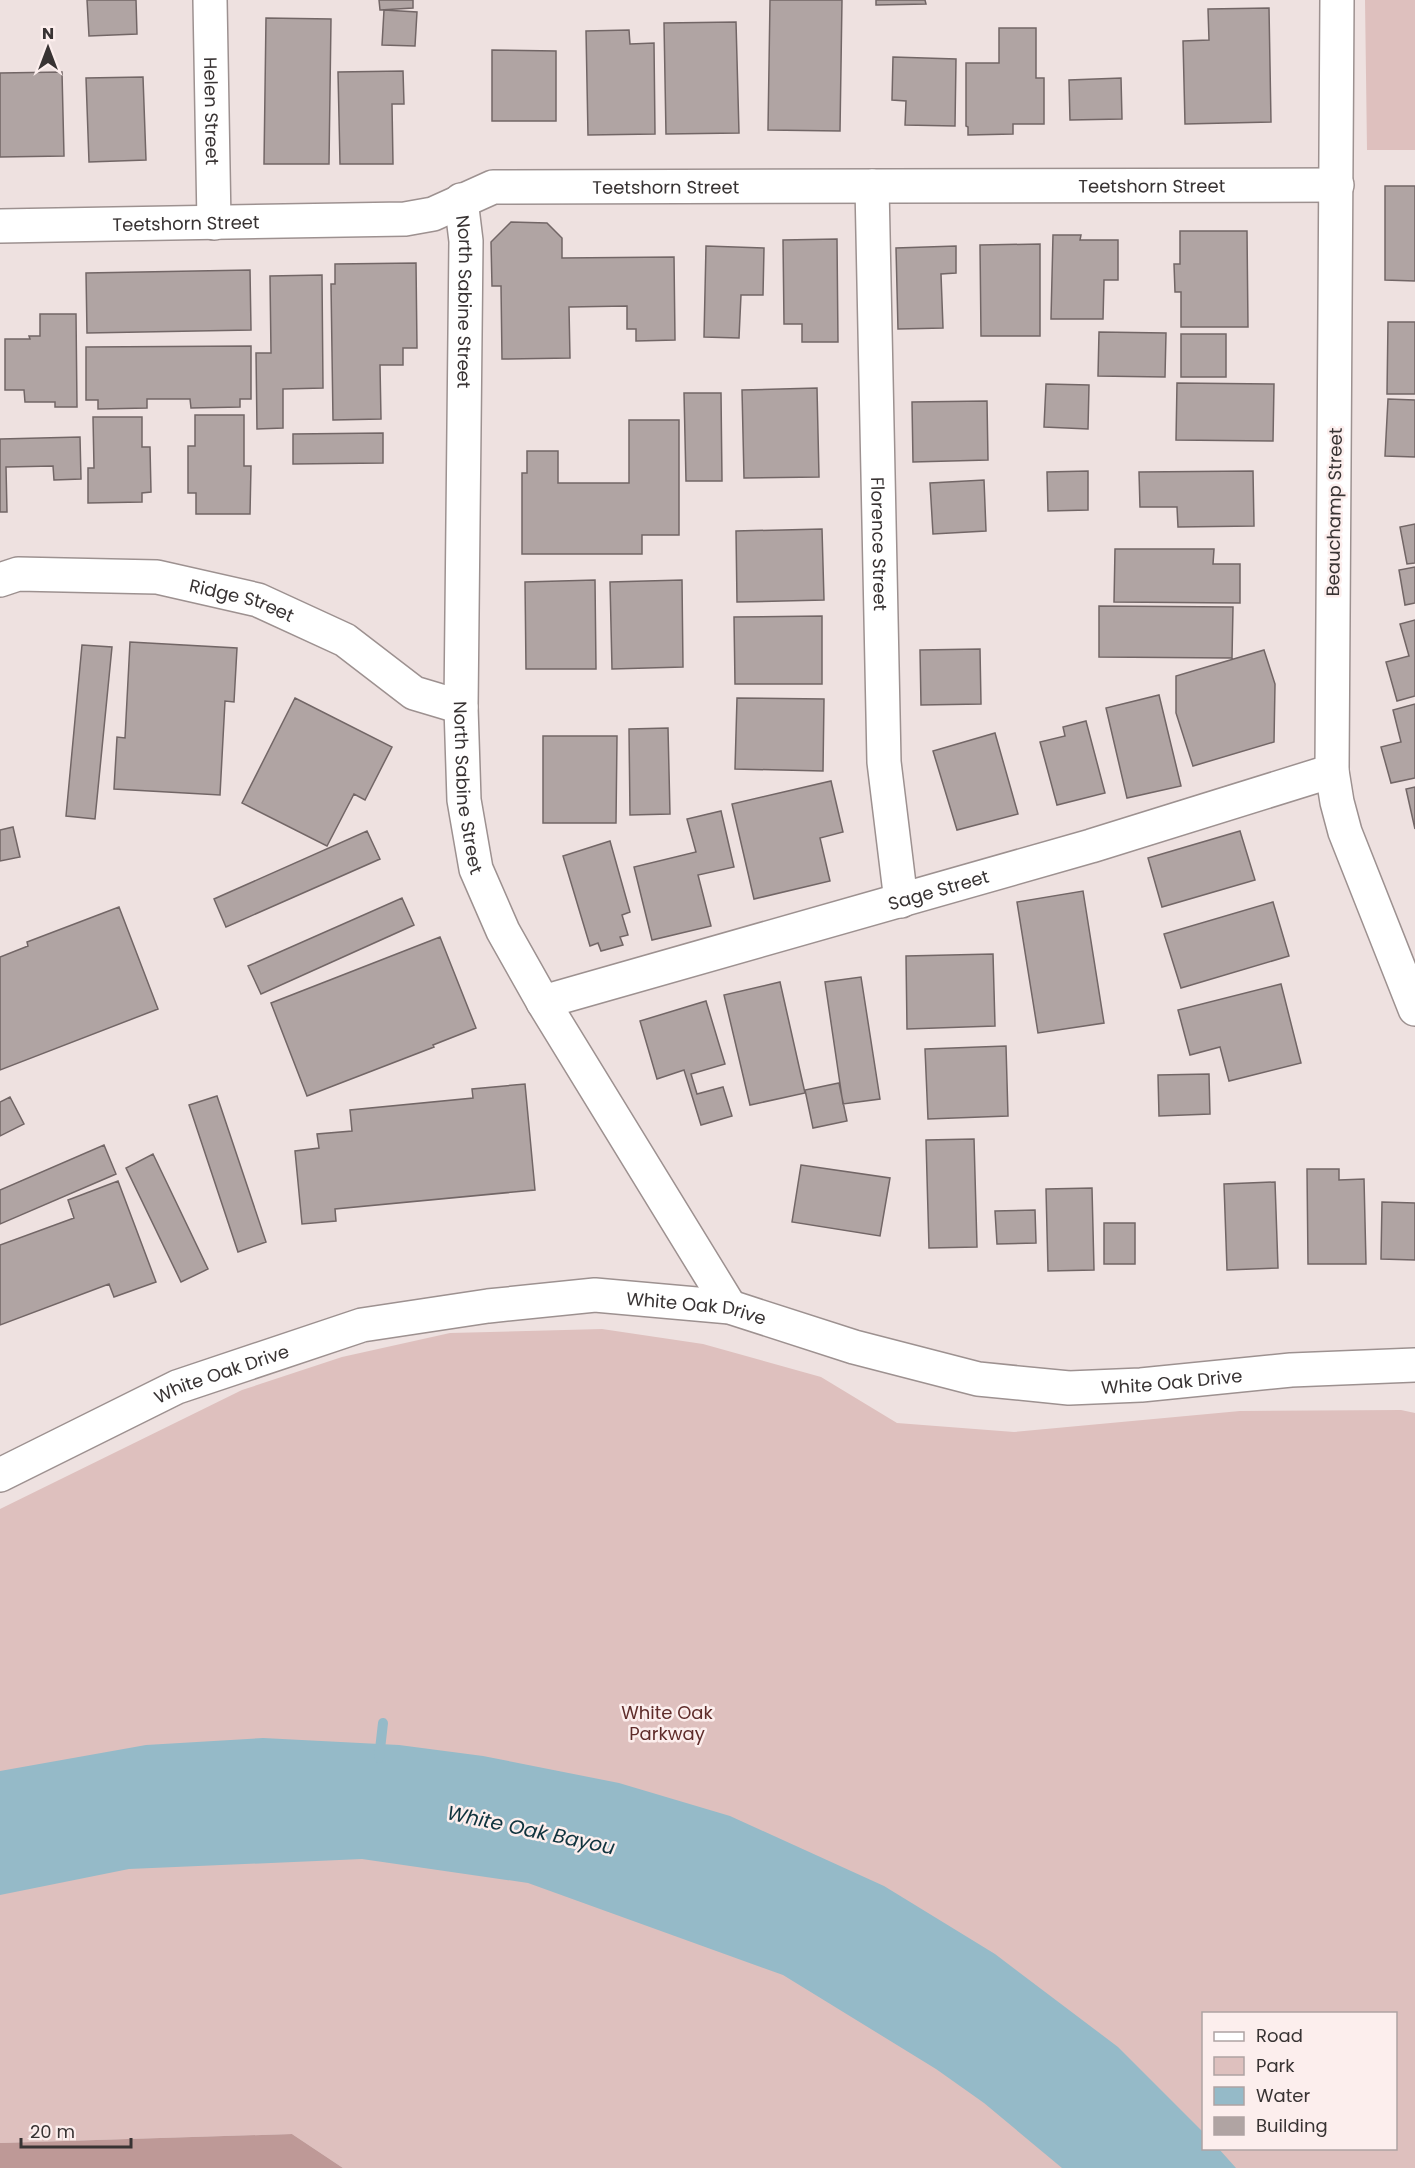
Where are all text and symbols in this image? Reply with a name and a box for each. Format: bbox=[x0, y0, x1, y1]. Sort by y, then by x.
north arrow bbox=[18, 18, 78, 78]
text: N bbox=[42, 22, 54, 45]
street label: Helen Street bbox=[199, 57, 225, 165]
street label: Teetshorn Street bbox=[1078, 173, 1225, 198]
street label: Teetshorn Street bbox=[592, 174, 739, 199]
street label: Teetshorn Street bbox=[112, 209, 260, 237]
street label: North Sabine Street bbox=[450, 214, 479, 389]
street label: Beauchamp Street bbox=[1320, 427, 1348, 597]
street label: Florence Street bbox=[866, 477, 893, 611]
street label: Ridge Street bbox=[187, 572, 298, 628]
street label: North Sabine Street bbox=[448, 701, 489, 878]
street label: Sage Street bbox=[885, 863, 992, 916]
street label: White Oak Drive bbox=[625, 1285, 770, 1330]
street label: White Oak Drive bbox=[149, 1338, 292, 1409]
street label: White Oak Drive bbox=[1101, 1362, 1243, 1399]
park label: White Oak Parkway bbox=[621, 1700, 714, 1746]
water label: White Oak Bayou bbox=[444, 1799, 618, 1862]
legend bbox=[1202, 2012, 1397, 2150]
text: Road bbox=[1256, 2023, 1303, 2048]
text: Park bbox=[1256, 2053, 1295, 2078]
text: Water bbox=[1256, 2083, 1310, 2108]
scale bar bbox=[21, 2111, 130, 2149]
text: Building bbox=[1256, 2113, 1328, 2138]
text: 20 m bbox=[30, 2119, 75, 2144]

